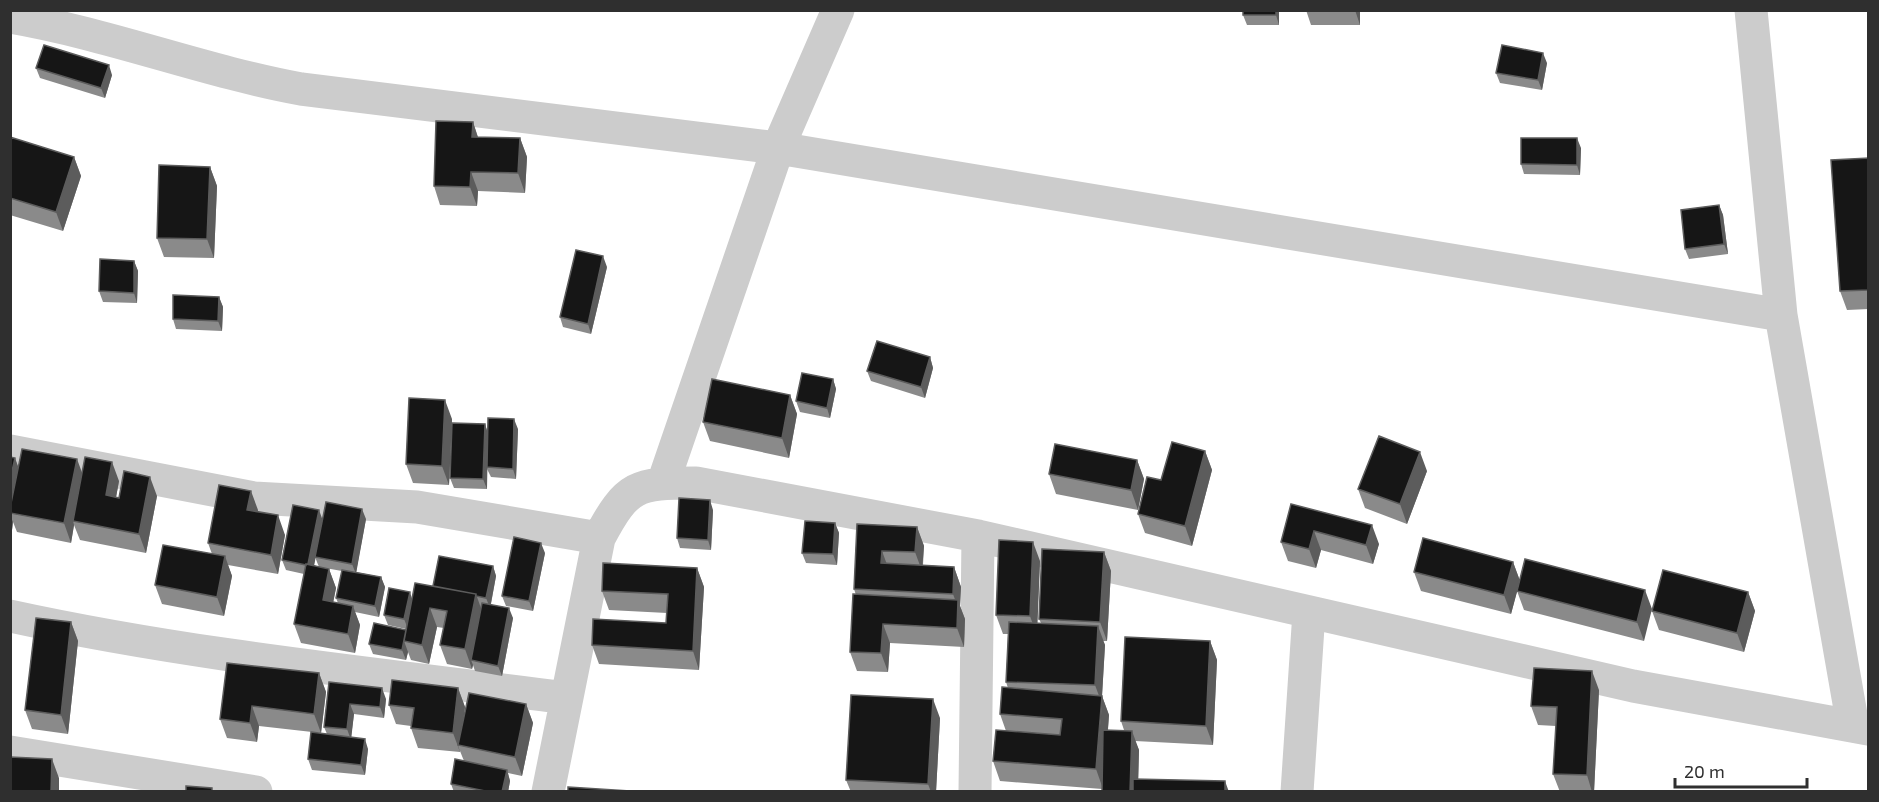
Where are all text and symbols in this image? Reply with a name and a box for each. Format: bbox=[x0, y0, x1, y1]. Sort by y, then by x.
scale bar bbox=[1675, 751, 1807, 789]
text: 20 m bbox=[1684, 760, 1725, 782]

